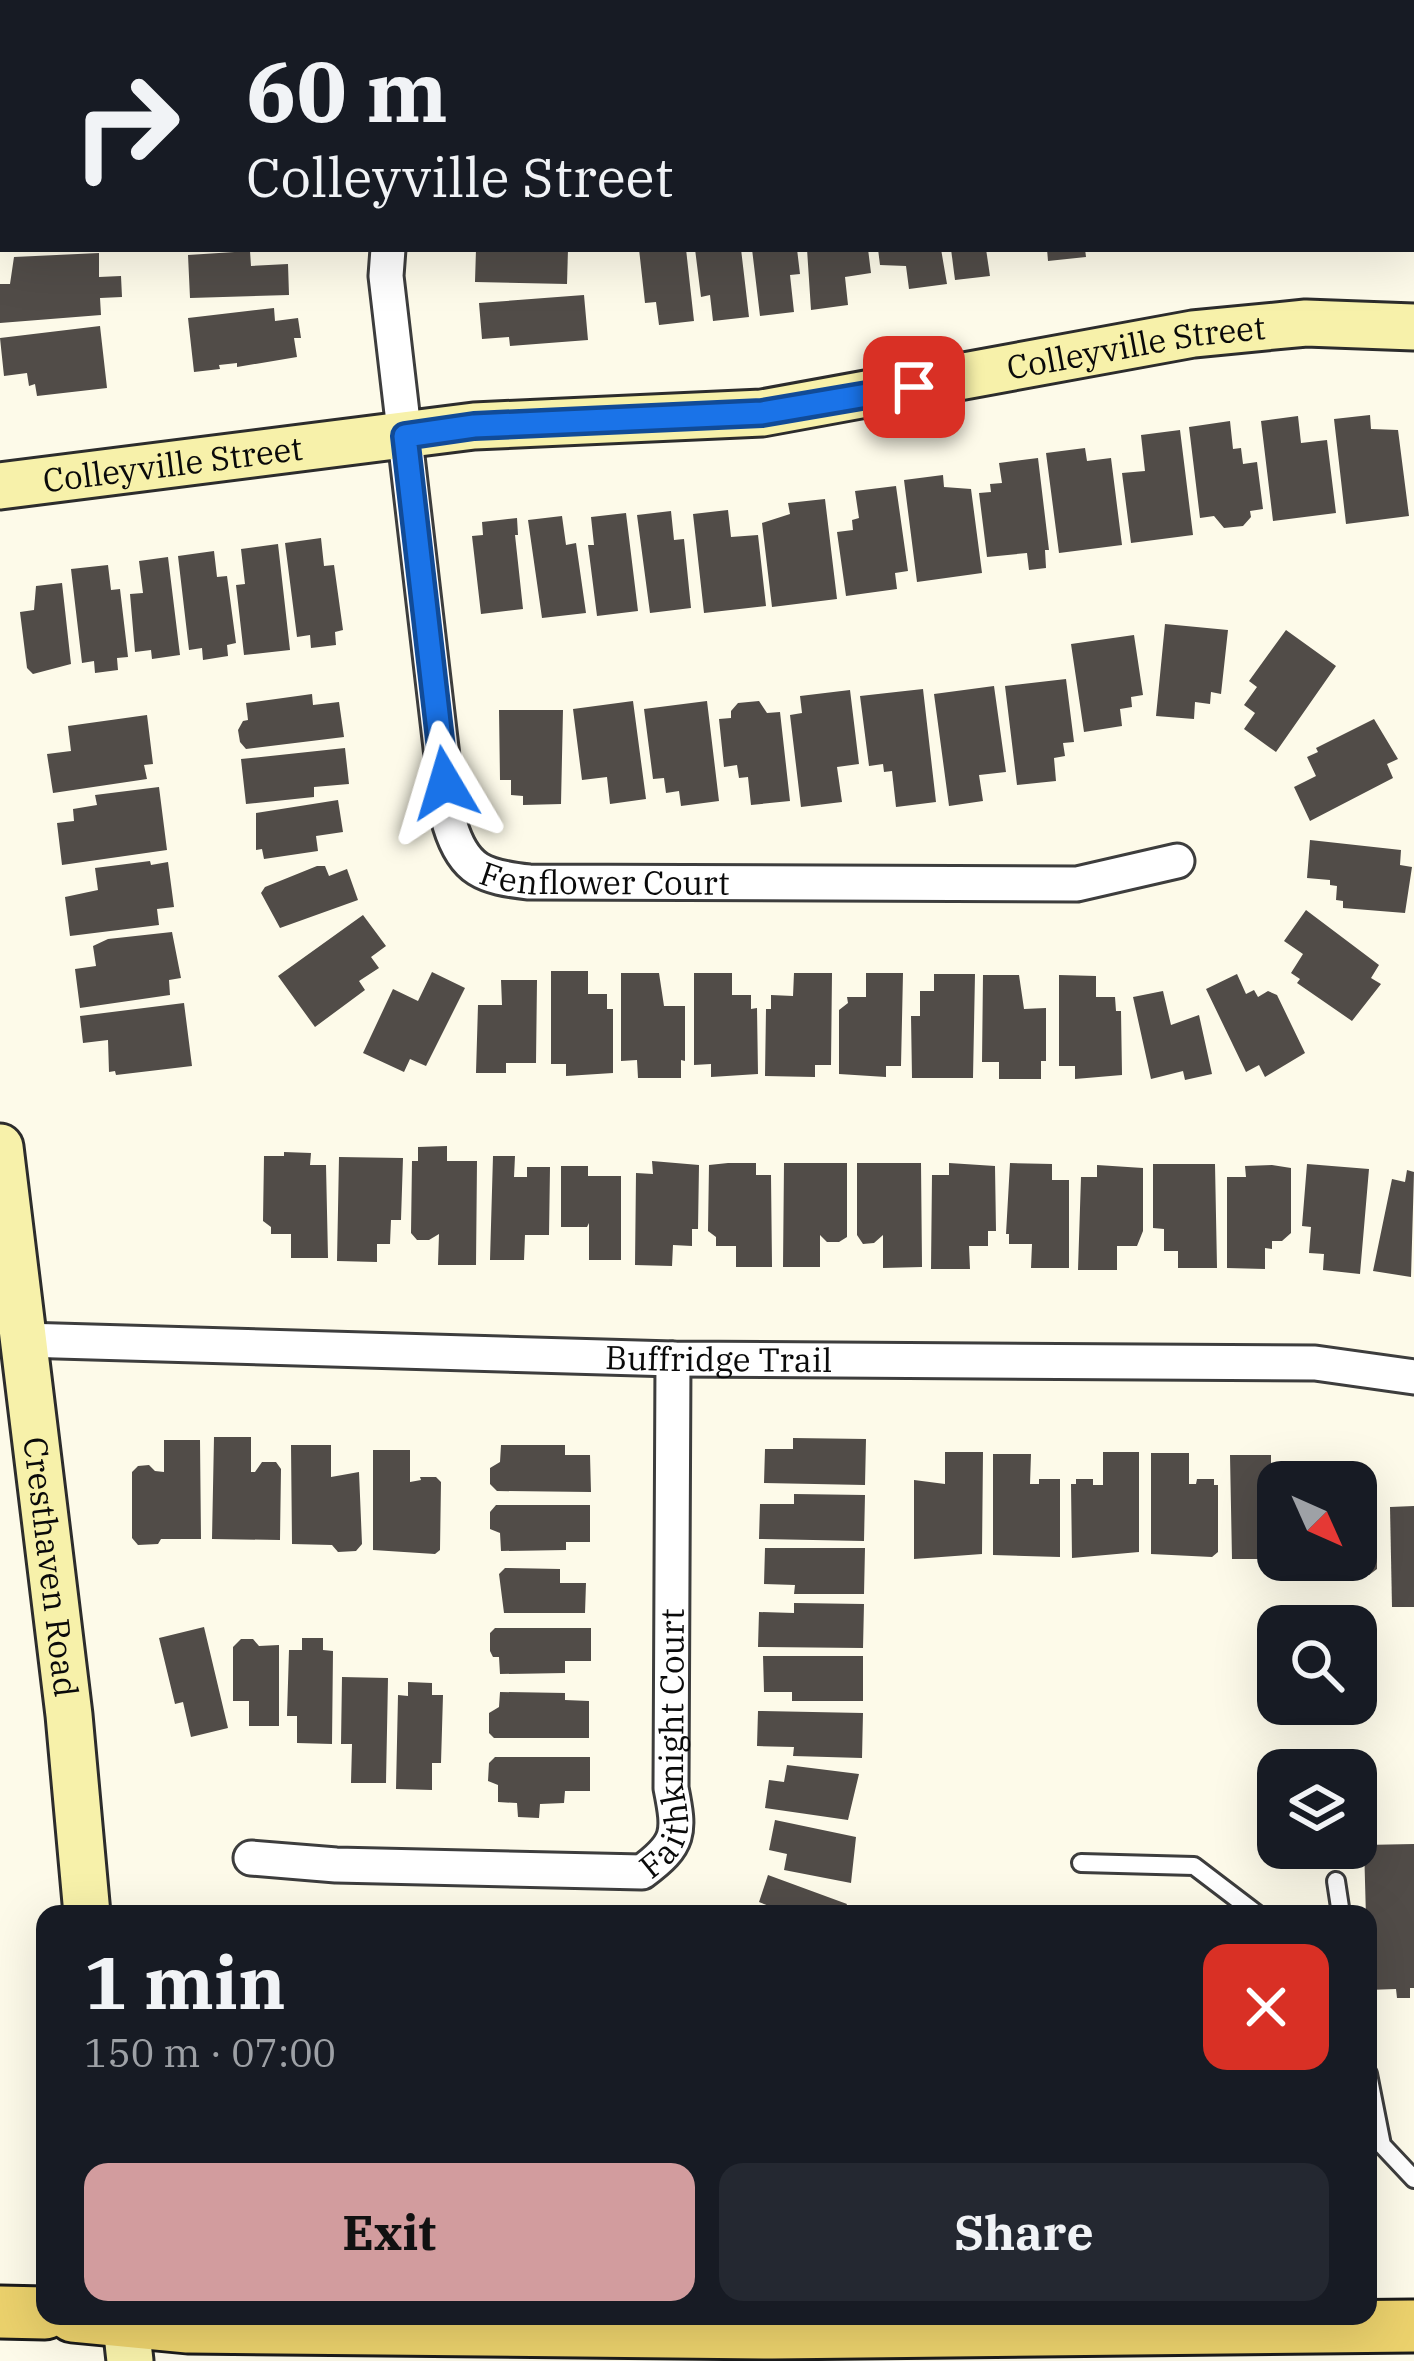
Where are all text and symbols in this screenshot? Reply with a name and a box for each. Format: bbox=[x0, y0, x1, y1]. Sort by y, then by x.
text: 60 m bbox=[246, 36, 448, 145]
icon: right bbox=[48, 48, 204, 204]
text: Colleyville Street bbox=[246, 142, 674, 212]
street label: Colleyville Street bbox=[1003, 305, 1267, 389]
pin bbox=[863, 336, 965, 438]
icon: arrive bbox=[881, 354, 947, 420]
street label: Colleyville Street bbox=[40, 426, 305, 501]
position arrow bbox=[382, 720, 508, 846]
street label: Fenflower Court bbox=[474, 851, 730, 904]
street label: Buffridge Trail bbox=[605, 1335, 832, 1381]
street label: Cresthaven Road bbox=[14, 1434, 89, 1699]
north arrow bbox=[1257, 1461, 1377, 1581]
map controls bbox=[1257, 1461, 1377, 1869]
button: search bbox=[1257, 1605, 1377, 1725]
street label: Faithknight Court bbox=[630, 1608, 697, 1887]
button: layers bbox=[1257, 1749, 1377, 1869]
text: 1 min bbox=[84, 1935, 286, 2029]
button: close bbox=[1203, 1944, 1329, 2070]
text: 150 m · 07:00 bbox=[84, 2027, 336, 2078]
button: Exit bbox=[84, 2163, 695, 2301]
button: Share bbox=[719, 2163, 1329, 2301]

